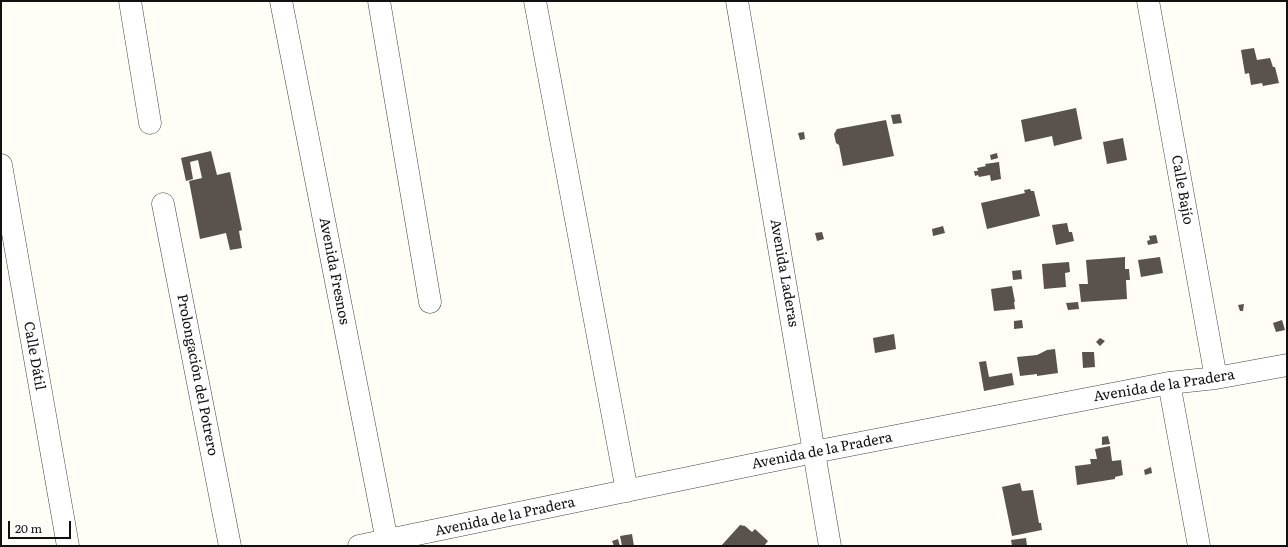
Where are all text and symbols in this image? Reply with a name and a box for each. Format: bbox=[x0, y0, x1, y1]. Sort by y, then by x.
street label: Calle Bajío bbox=[1168, 154, 1196, 226]
street label: Avenida Fresnos bbox=[315, 216, 353, 326]
street label: Avenida Laderas bbox=[766, 218, 802, 328]
street label: Prolongación del Potrero bbox=[173, 293, 221, 457]
street label: Calle Dátil bbox=[20, 320, 48, 392]
street label: Avenida de la Pradera bbox=[1092, 367, 1236, 405]
street label: Avenida de la Pradera bbox=[750, 429, 894, 473]
street label: Avenida de la Pradera bbox=[433, 494, 577, 540]
scale bar bbox=[10, 513, 73, 539]
text: 20 m bbox=[15, 519, 42, 537]

